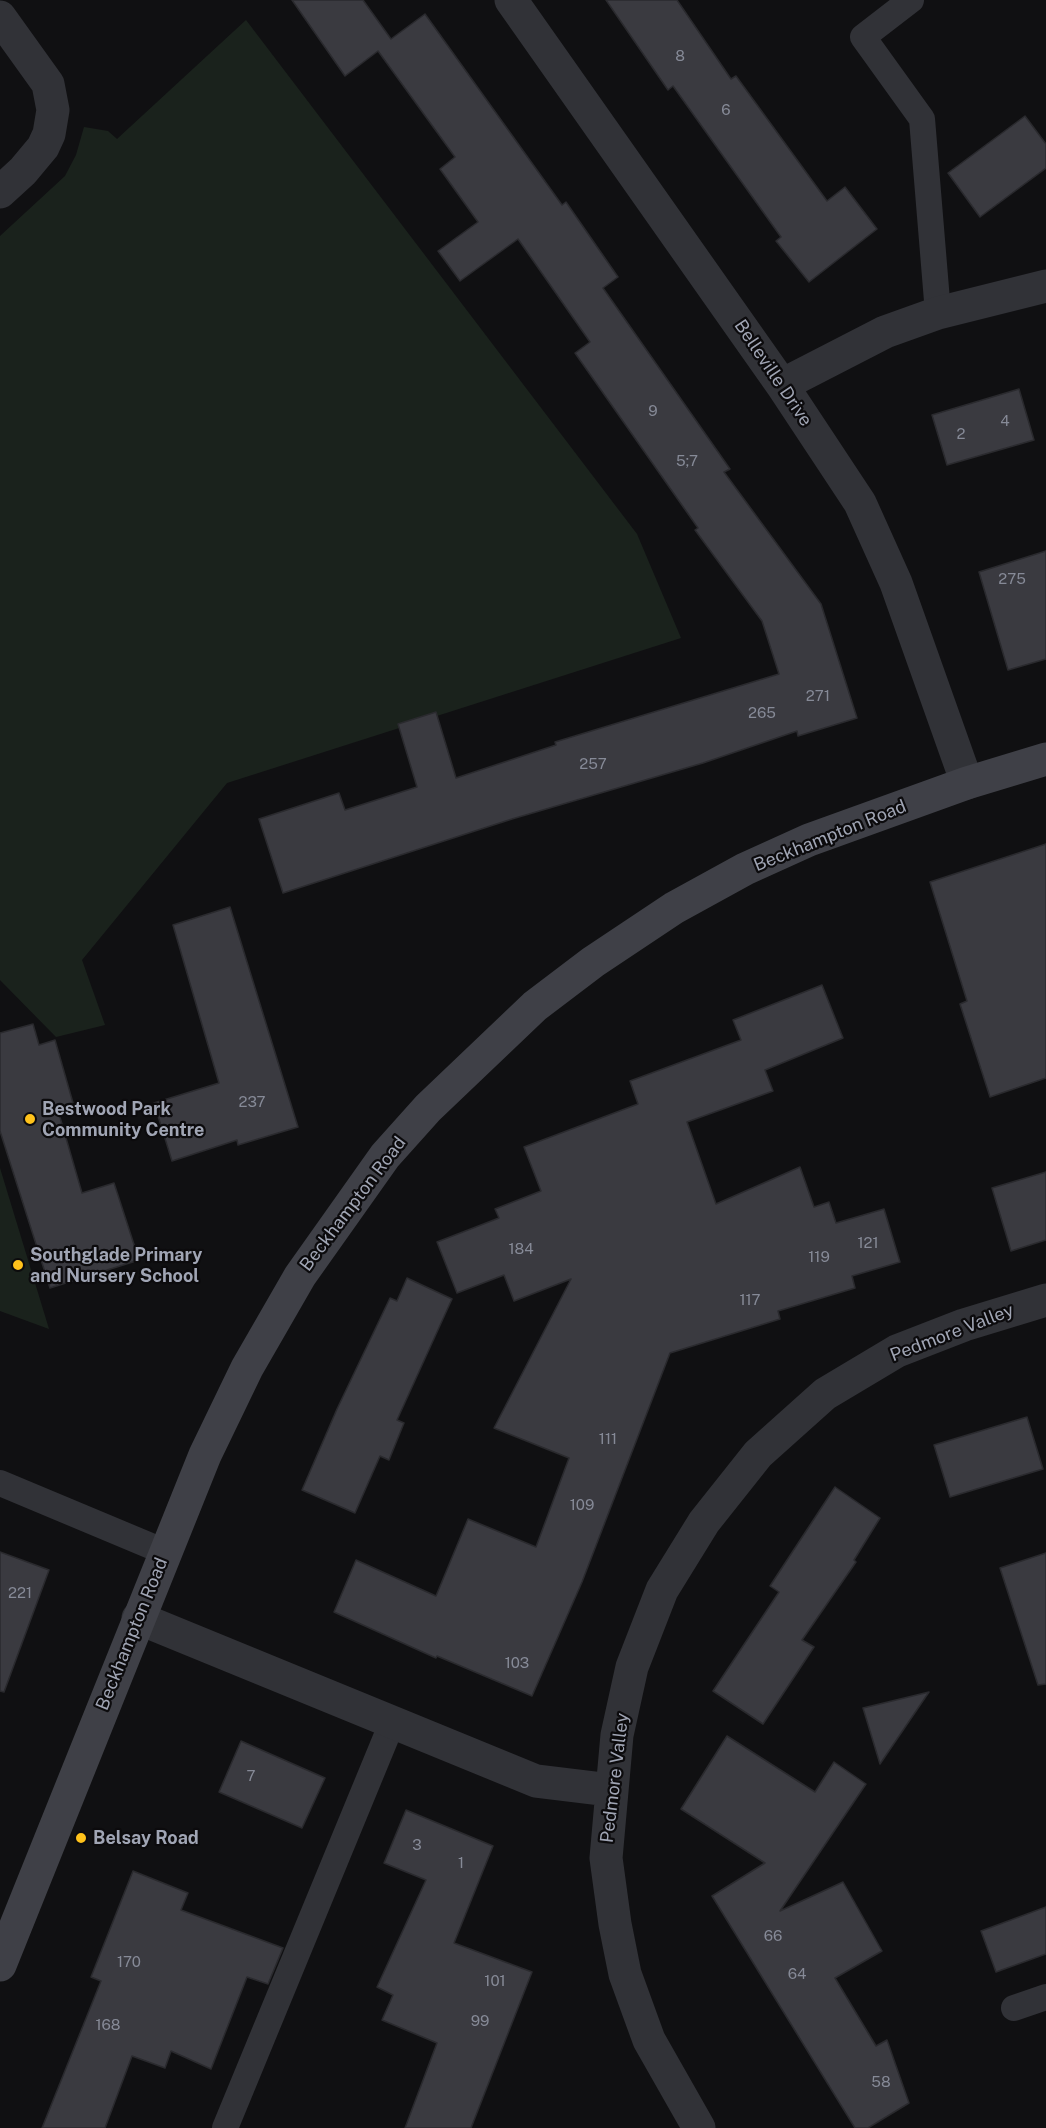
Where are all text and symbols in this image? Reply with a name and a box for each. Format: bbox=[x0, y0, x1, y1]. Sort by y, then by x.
house number: 8 bbox=[675, 47, 685, 65]
house number: 6 bbox=[721, 101, 731, 119]
street label: Belleville Drive bbox=[729, 316, 817, 430]
house number: 9 bbox=[648, 402, 658, 420]
house number: 4 bbox=[1000, 412, 1010, 430]
house number: 2 bbox=[957, 425, 965, 443]
house number: 5;7 bbox=[676, 452, 698, 470]
house number: 275 bbox=[998, 570, 1026, 588]
house number: 271 bbox=[806, 687, 830, 705]
house number: 265 bbox=[748, 704, 776, 722]
house number: 257 bbox=[579, 755, 607, 773]
street label: Beckhampton Road bbox=[751, 796, 909, 876]
house number: 237 bbox=[238, 1093, 266, 1111]
place label: Bestwood Park Community Centre bbox=[42, 1098, 204, 1140]
marker: Bestwood Park Community Centre bbox=[23, 1112, 37, 1126]
street label: Beckhampton Road bbox=[295, 1133, 411, 1275]
house number: 121 bbox=[857, 1234, 879, 1252]
house number: 184 bbox=[508, 1240, 534, 1258]
place label: Southglade Primary and Nursery School bbox=[30, 1244, 202, 1286]
house number: 119 bbox=[808, 1248, 830, 1266]
marker: Southglade Primary and Nursery School bbox=[11, 1258, 25, 1272]
house number: 117 bbox=[739, 1291, 761, 1309]
street label: Pedmore Valley bbox=[887, 1299, 1017, 1367]
house number: 111 bbox=[599, 1430, 617, 1448]
house number: 109 bbox=[570, 1496, 594, 1514]
street label: Beckhampton Road bbox=[92, 1555, 172, 1713]
house number: 221 bbox=[8, 1584, 32, 1602]
house number: 103 bbox=[505, 1654, 529, 1672]
street label: Pedmore Valley bbox=[596, 1712, 634, 1844]
house number: 7 bbox=[246, 1767, 256, 1785]
place label: Belsay Road bbox=[93, 1827, 199, 1849]
marker: Belsay Road bbox=[74, 1831, 88, 1845]
house number: 3 bbox=[412, 1836, 422, 1854]
house number: 1 bbox=[458, 1854, 464, 1872]
house number: 66 bbox=[764, 1927, 782, 1945]
house number: 170 bbox=[117, 1953, 141, 1971]
house number: 64 bbox=[788, 1965, 806, 1983]
house number: 101 bbox=[484, 1972, 506, 1990]
house number: 99 bbox=[471, 2012, 489, 2030]
house number: 168 bbox=[95, 2016, 121, 2034]
house number: 58 bbox=[871, 2073, 891, 2091]

